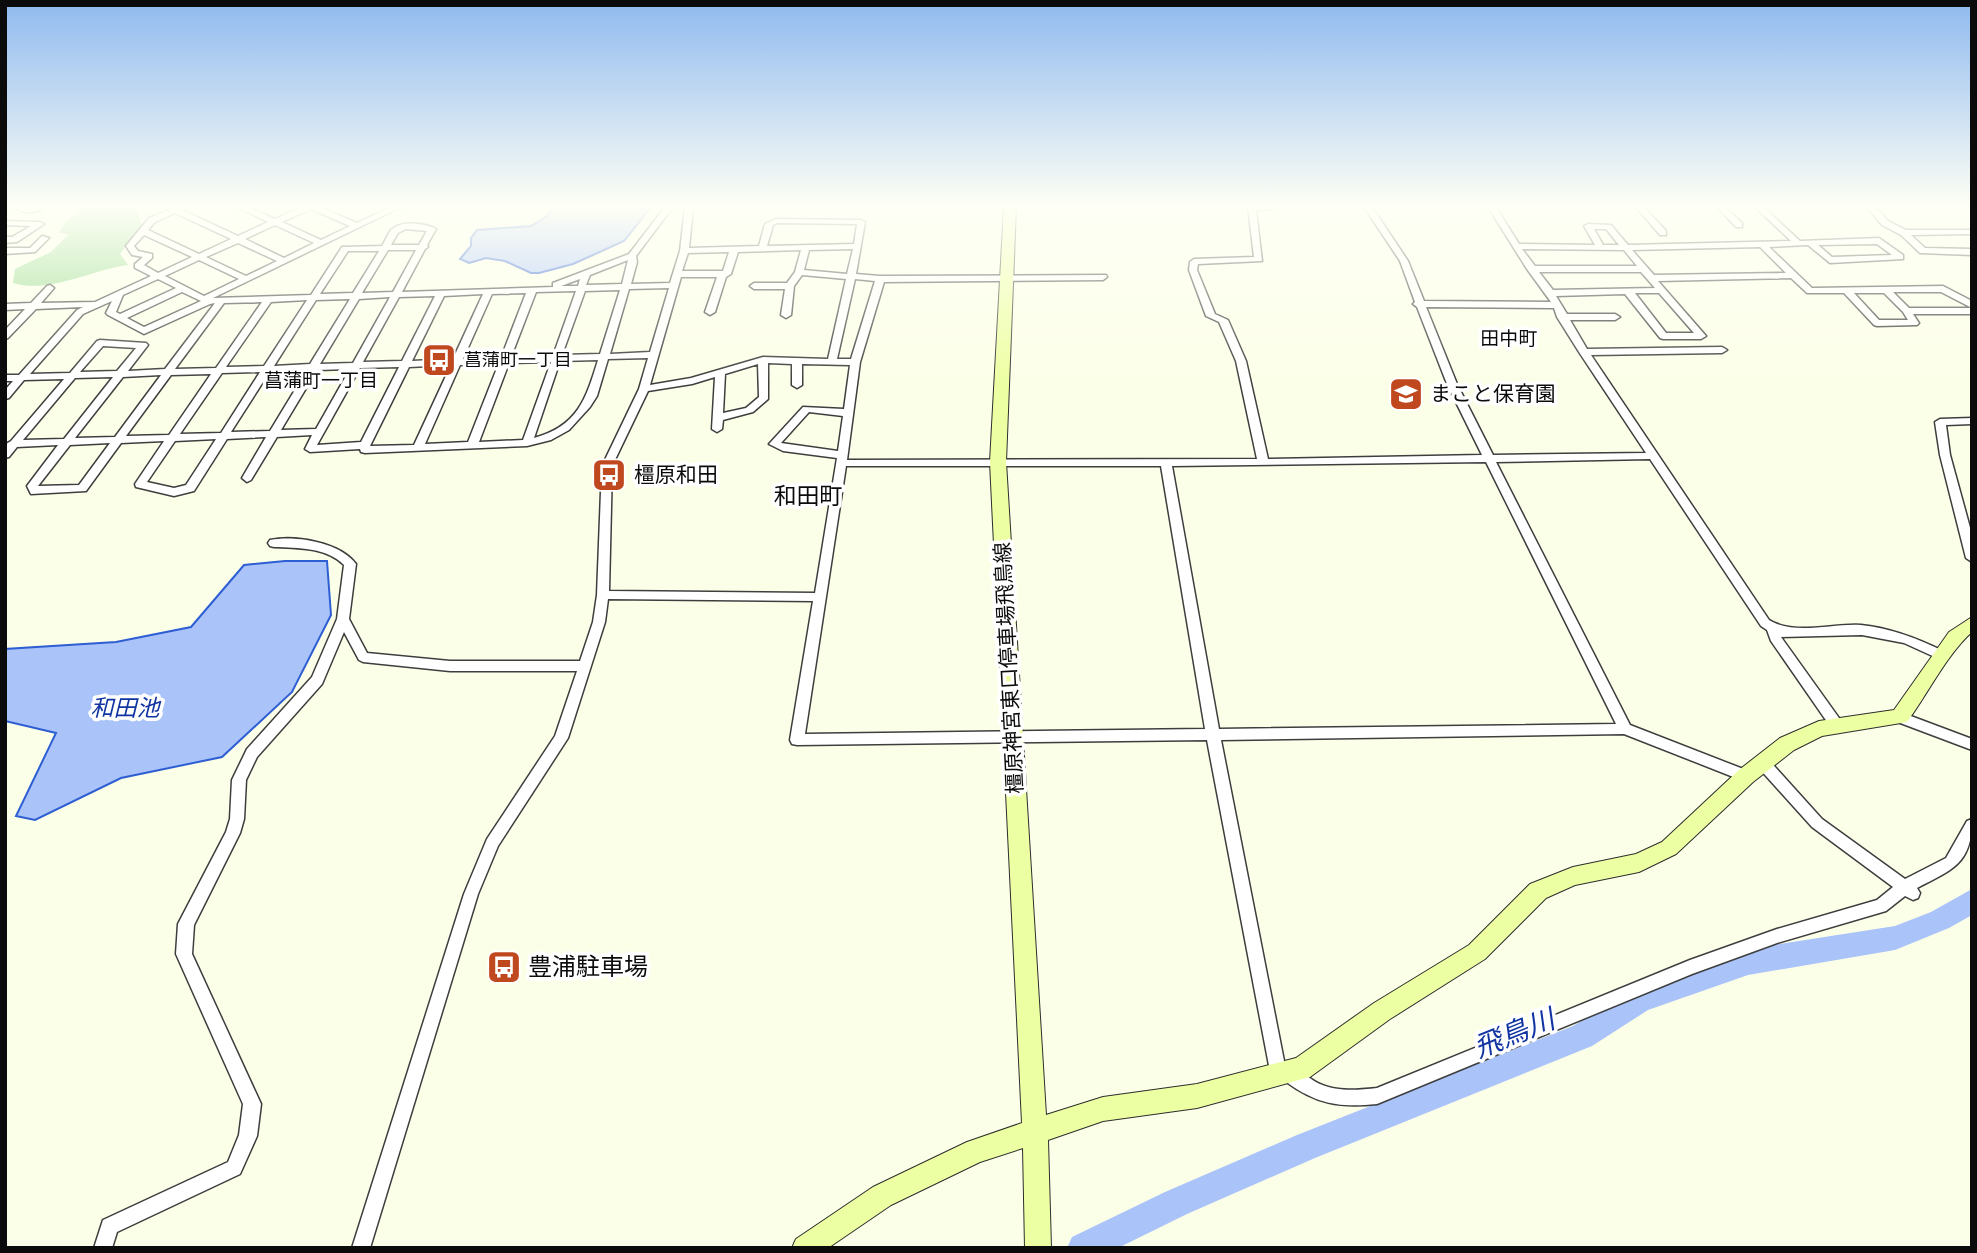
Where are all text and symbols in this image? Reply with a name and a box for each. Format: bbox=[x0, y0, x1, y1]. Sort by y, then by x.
district label: 田中町 bbox=[1480, 325, 1538, 354]
bus stop icon: 菖蒲町一丁目 bbox=[420, 341, 458, 379]
place label: 菖蒲町一丁目 bbox=[464, 347, 572, 374]
district label: 菖蒲町一丁目 bbox=[264, 367, 378, 396]
school or university icon: まこと保育園 bbox=[1387, 375, 1425, 413]
place label: まこと保育園 bbox=[1430, 379, 1556, 411]
bus stop icon: 橿原和田 bbox=[590, 456, 628, 494]
place label: 橿原和田 bbox=[634, 460, 718, 492]
district label: 和田町 bbox=[774, 480, 843, 515]
street label: 橿原神宮東口停車場飛鳥線 bbox=[987, 541, 1033, 795]
water label: 和田池 bbox=[91, 692, 162, 727]
bus stop icon: 豊浦駐車場 bbox=[485, 948, 523, 986]
place label: 豊浦駐車場 bbox=[528, 950, 648, 986]
water label: 飛鳥川 bbox=[1468, 998, 1564, 1070]

